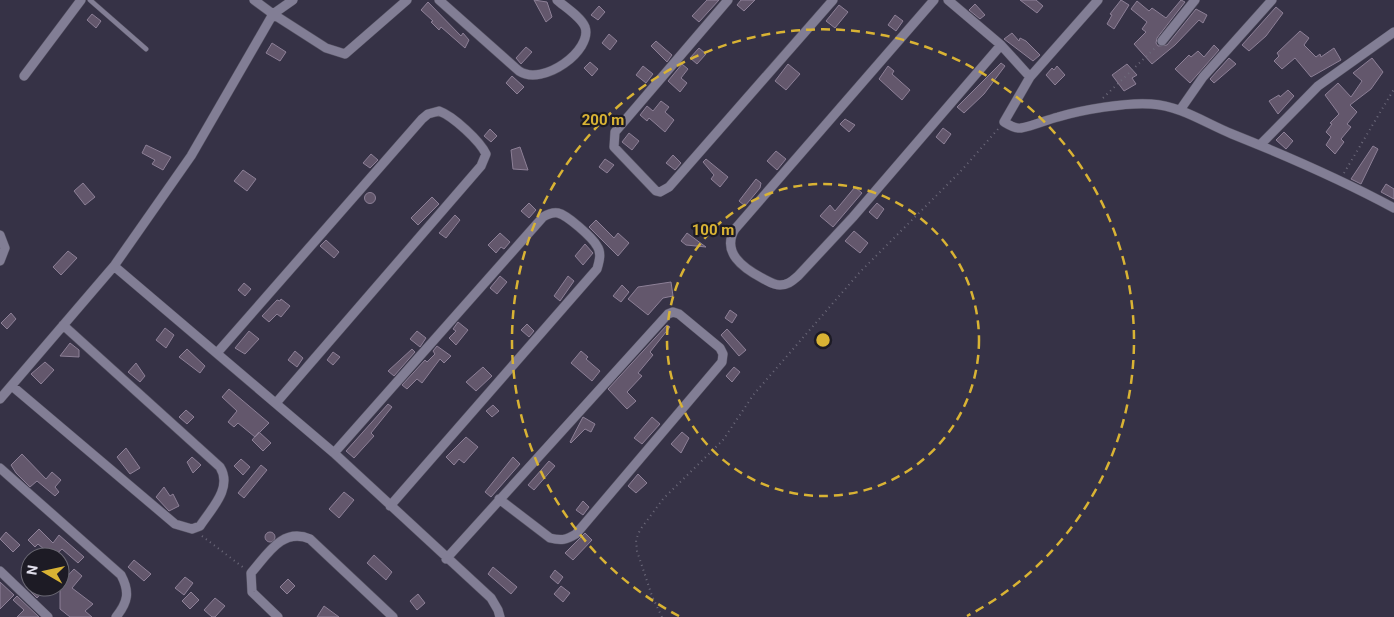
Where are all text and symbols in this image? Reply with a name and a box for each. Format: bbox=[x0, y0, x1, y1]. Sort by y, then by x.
text: 200 m bbox=[582, 111, 624, 129]
text: 100 m bbox=[692, 221, 734, 239]
centre of rings bbox=[814, 331, 832, 349]
north arrow bbox=[20, 547, 70, 597]
text: N bbox=[23, 564, 41, 576]

